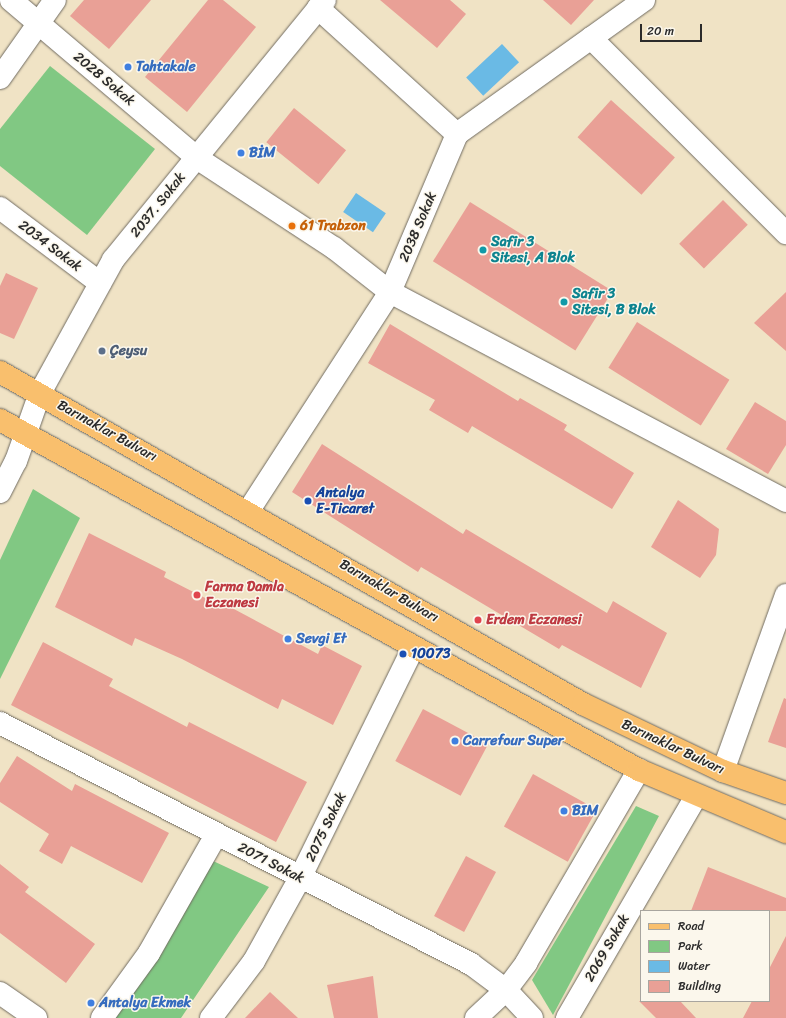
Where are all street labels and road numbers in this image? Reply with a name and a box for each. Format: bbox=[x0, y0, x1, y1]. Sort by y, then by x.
street label: 2028 Sokak bbox=[70, 48, 138, 110]
street label: 2037. Sokak bbox=[127, 169, 189, 241]
street label: 2038 Sokak bbox=[396, 189, 440, 265]
street label: 2034 Sokak bbox=[15, 217, 85, 275]
street label: Barınaklar Bulvarı bbox=[54, 397, 160, 465]
street label: Barınaklar Bulvarı bbox=[337, 556, 441, 626]
street label: Barınaklar Bulvarı bbox=[619, 716, 727, 778]
street label: 2075 Sokak bbox=[302, 790, 350, 864]
street label: 2071 Sokak bbox=[235, 839, 307, 887]
street label: 2069 Sokak bbox=[581, 911, 633, 985]

